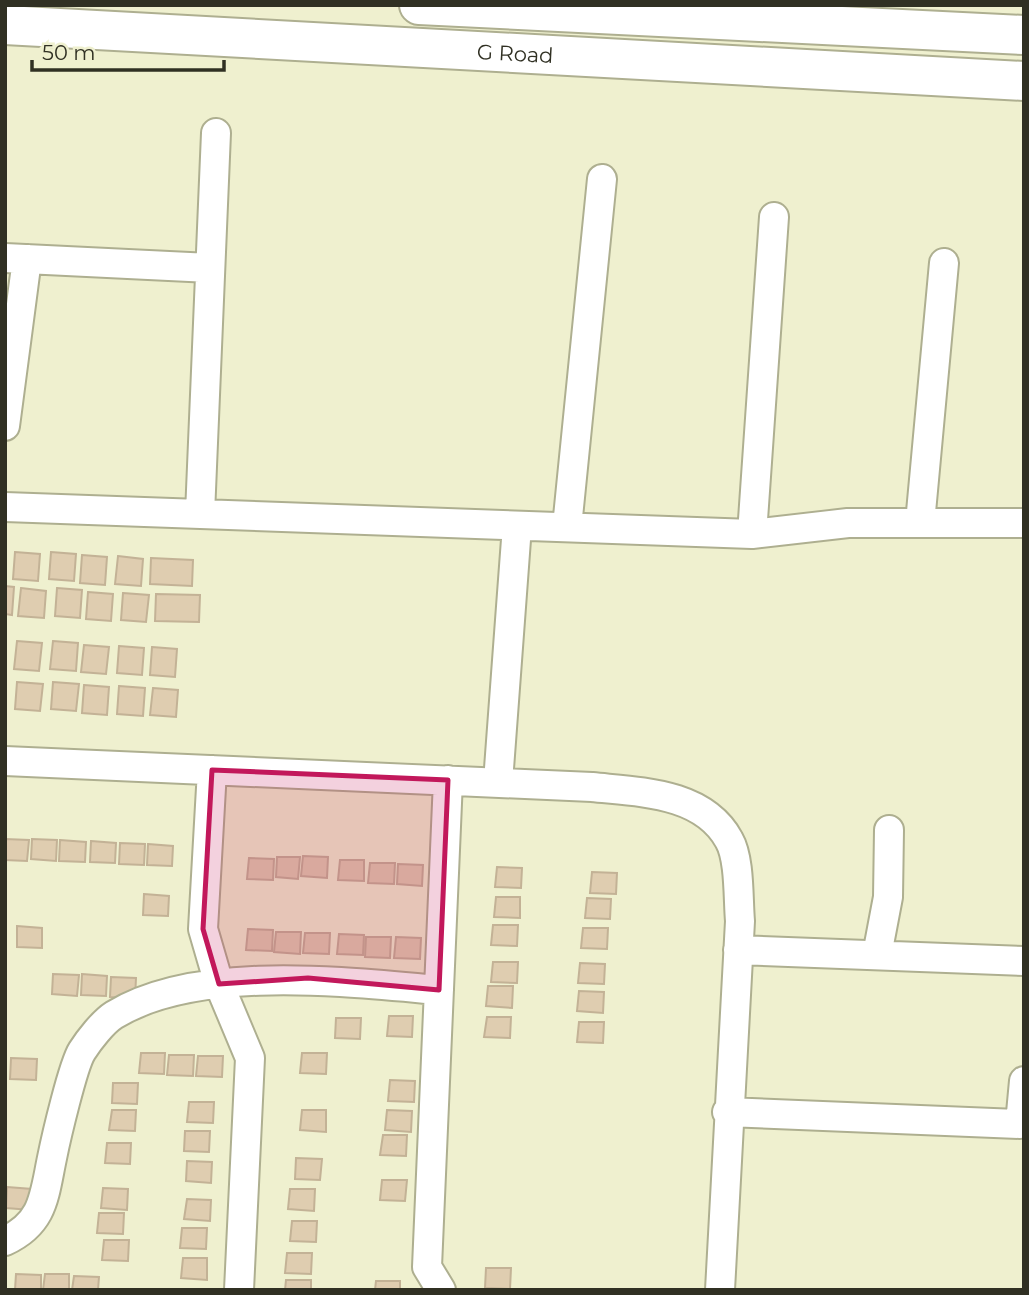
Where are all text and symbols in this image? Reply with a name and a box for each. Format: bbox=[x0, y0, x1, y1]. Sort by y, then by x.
scale bar bbox=[32, 28, 224, 72]
street label: G Road bbox=[476, 38, 554, 68]
text: 50 m bbox=[42, 40, 96, 65]

